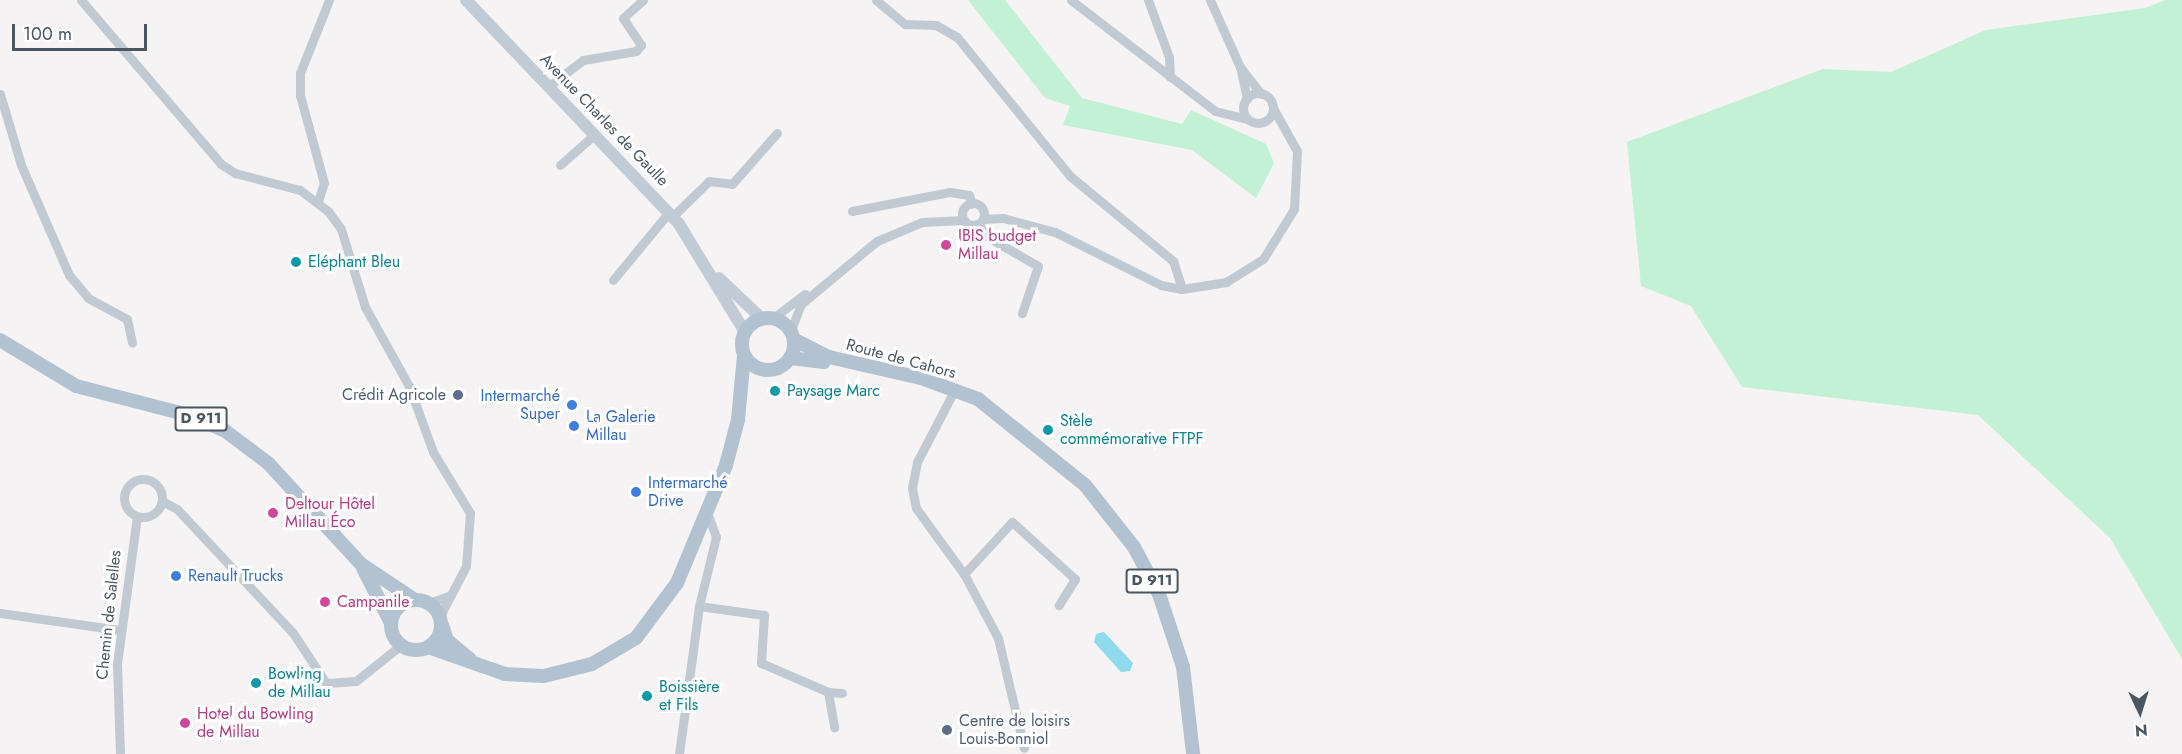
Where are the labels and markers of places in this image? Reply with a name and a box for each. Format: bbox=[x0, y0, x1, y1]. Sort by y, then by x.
place label: IBIS budget Millau bbox=[958, 226, 1036, 264]
marker: IBIS budget Millau bbox=[939, 238, 953, 252]
place label: Eléphant Bleu bbox=[308, 252, 400, 272]
marker: Eléphant Bleu bbox=[289, 255, 303, 269]
place label: Paysage Marc bbox=[787, 381, 880, 401]
marker: Paysage Marc bbox=[768, 384, 782, 398]
place label: Crédit Agricole bbox=[342, 385, 446, 405]
place label: Intermarché Super bbox=[480, 386, 560, 424]
marker: Crédit Agricole bbox=[451, 388, 465, 402]
marker: Intermarché Super bbox=[565, 398, 579, 412]
place label: La Galerie Millau bbox=[586, 407, 656, 445]
place label: Stèle commémorative FTPF bbox=[1060, 411, 1204, 449]
marker: La Galerie Millau bbox=[567, 419, 581, 433]
marker: Stèle commémorative FTPF bbox=[1041, 423, 1055, 437]
place label: Intermarché Drive bbox=[648, 473, 728, 511]
marker: Intermarché Drive bbox=[629, 485, 643, 499]
place label: Deltour Hôtel Millau Éco bbox=[285, 494, 375, 532]
marker: Deltour Hôtel Millau Éco bbox=[266, 506, 280, 520]
place label: Renault Trucks bbox=[188, 566, 283, 586]
marker: Renault Trucks bbox=[169, 569, 183, 583]
place label: Campanile bbox=[337, 592, 409, 612]
marker: Campanile bbox=[318, 595, 332, 609]
place label: Bowling de Millau bbox=[268, 664, 331, 702]
marker: Bowling de Millau bbox=[249, 676, 263, 690]
place label: Boissière et Fils bbox=[659, 677, 720, 715]
marker: Boissière et Fils bbox=[640, 689, 654, 703]
place label: Hotel du Bowling de Millau bbox=[197, 704, 314, 742]
place label: Centre de loisirs Louis-Bonniol bbox=[959, 711, 1070, 749]
marker: Hotel du Bowling de Millau bbox=[178, 716, 192, 730]
marker: Centre de loisirs Louis-Bonniol bbox=[940, 723, 954, 737]

